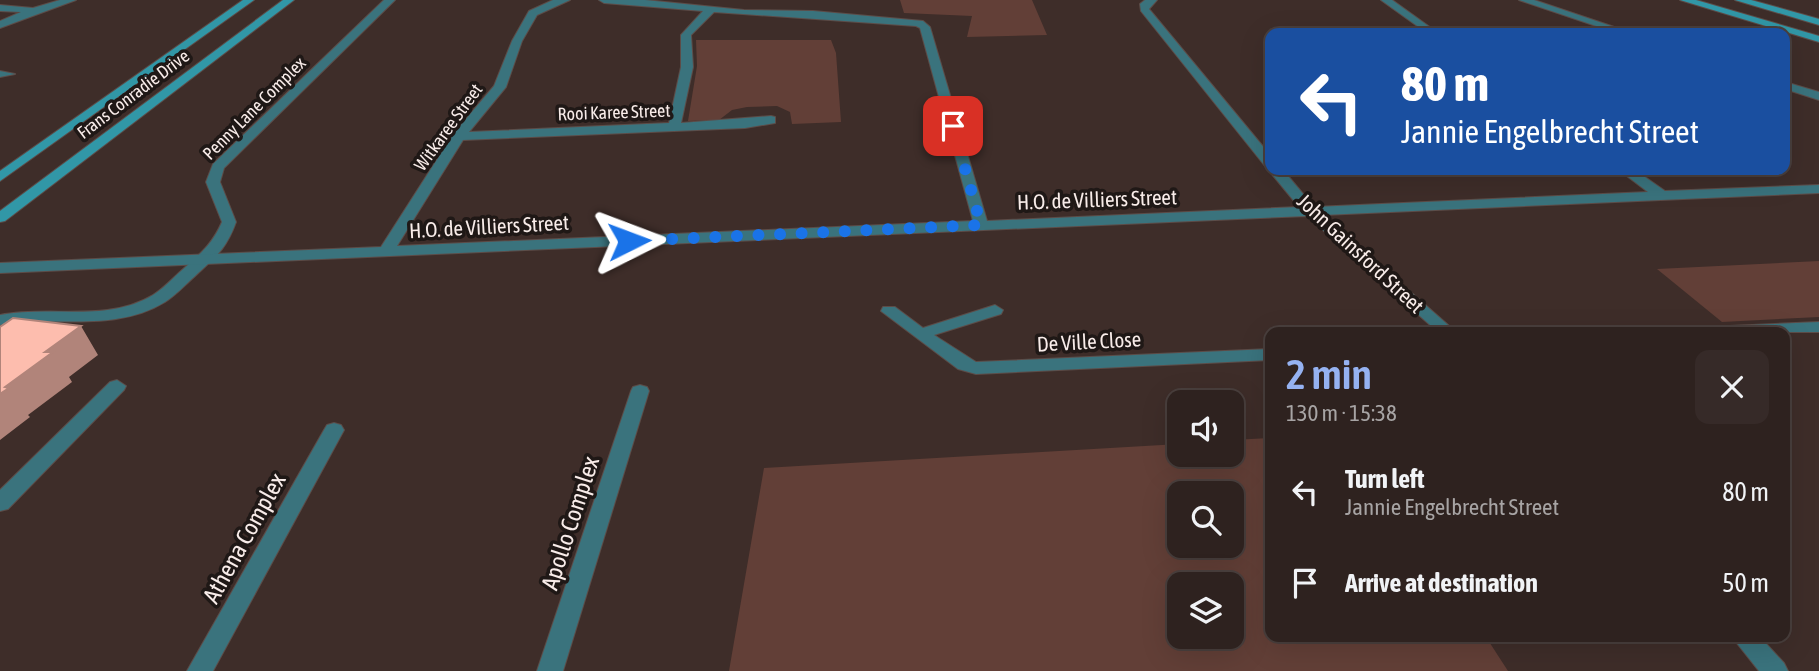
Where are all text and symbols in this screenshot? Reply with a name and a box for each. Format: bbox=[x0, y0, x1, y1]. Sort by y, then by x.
street label: Frans Conradie Drive bbox=[73, 45, 193, 143]
street label: Penny Lane Complex bbox=[198, 52, 310, 164]
text: 80 m bbox=[1401, 55, 1489, 111]
icon: left bbox=[1286, 56, 1377, 147]
street label: Witkaree Street bbox=[409, 79, 487, 175]
pin bbox=[923, 96, 983, 156]
street label: Rooi Karee Street bbox=[557, 100, 671, 124]
icon: arrive bbox=[934, 107, 972, 145]
text: Jannie Engelbrecht Street bbox=[1401, 113, 1699, 150]
street label: H.O. de Villiers Street bbox=[1017, 184, 1177, 214]
street label: John Gainsford Street bbox=[1293, 188, 1429, 318]
position arrow bbox=[592, 204, 666, 278]
street label: H.O. de Villiers Street bbox=[409, 210, 569, 242]
street label: De Ville Close bbox=[1036, 326, 1142, 356]
text: 2 min bbox=[1286, 350, 1372, 398]
button: close bbox=[1695, 350, 1769, 424]
map controls bbox=[1167, 390, 1244, 649]
button: sound bbox=[1167, 390, 1244, 467]
text: 130 m · 15:38 bbox=[1286, 400, 1397, 426]
street label: Apollo Complex bbox=[536, 453, 604, 593]
text: Turn left bbox=[1345, 464, 1425, 494]
street label: Athena Complex bbox=[197, 468, 291, 608]
icon: left bbox=[1286, 473, 1324, 511]
text: 80 m bbox=[1722, 477, 1769, 507]
button: search bbox=[1167, 481, 1244, 558]
text: Jannie Engelbrecht Street bbox=[1345, 494, 1559, 520]
icon: arrive bbox=[1286, 564, 1324, 602]
text: Arrive at destination bbox=[1345, 568, 1538, 598]
text: 50 m bbox=[1722, 568, 1769, 598]
button: layers bbox=[1167, 572, 1244, 649]

